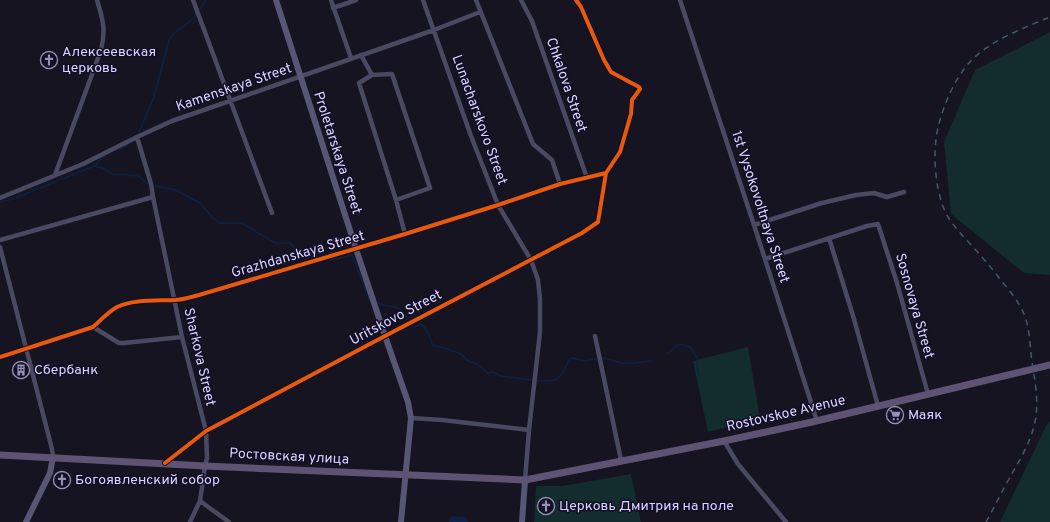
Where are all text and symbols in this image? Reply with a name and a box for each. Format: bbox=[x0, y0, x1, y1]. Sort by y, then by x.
street label: Chkalova Street bbox=[542, 35, 590, 135]
place label: Алексеевская церковь bbox=[62, 44, 156, 77]
church icon: Алексеевская церковь bbox=[39, 50, 59, 70]
street label: Lunacharskovo Street bbox=[448, 53, 510, 187]
street label: Kamenskaya Street bbox=[174, 60, 294, 116]
street label: Proletarskaya Street bbox=[309, 89, 365, 217]
street label: 1st Vysokovoltnaya Street bbox=[727, 129, 793, 285]
street label: Grazhdanskaya Street bbox=[229, 228, 367, 282]
street label: Sosnovaya Street bbox=[891, 251, 937, 361]
street label: Uritskovo Street bbox=[347, 287, 445, 349]
street label: Sharkova Street bbox=[179, 306, 219, 408]
building icon: Сбербанк bbox=[11, 360, 31, 380]
place label: Сбербанк bbox=[34, 362, 98, 379]
street label: Rostovskoe Avenue bbox=[725, 392, 847, 436]
supermarket icon: Маяк bbox=[885, 405, 905, 425]
place label: Маяк bbox=[908, 407, 942, 424]
street label: Ростовская улица bbox=[229, 445, 349, 469]
church icon: Богоявленский собор bbox=[52, 470, 72, 490]
place label: Богоявленский собор bbox=[75, 472, 220, 489]
church icon: Церковь Дмитрия на поле bbox=[536, 496, 556, 516]
place label: Церковь Дмитрия на поле bbox=[559, 498, 734, 515]

